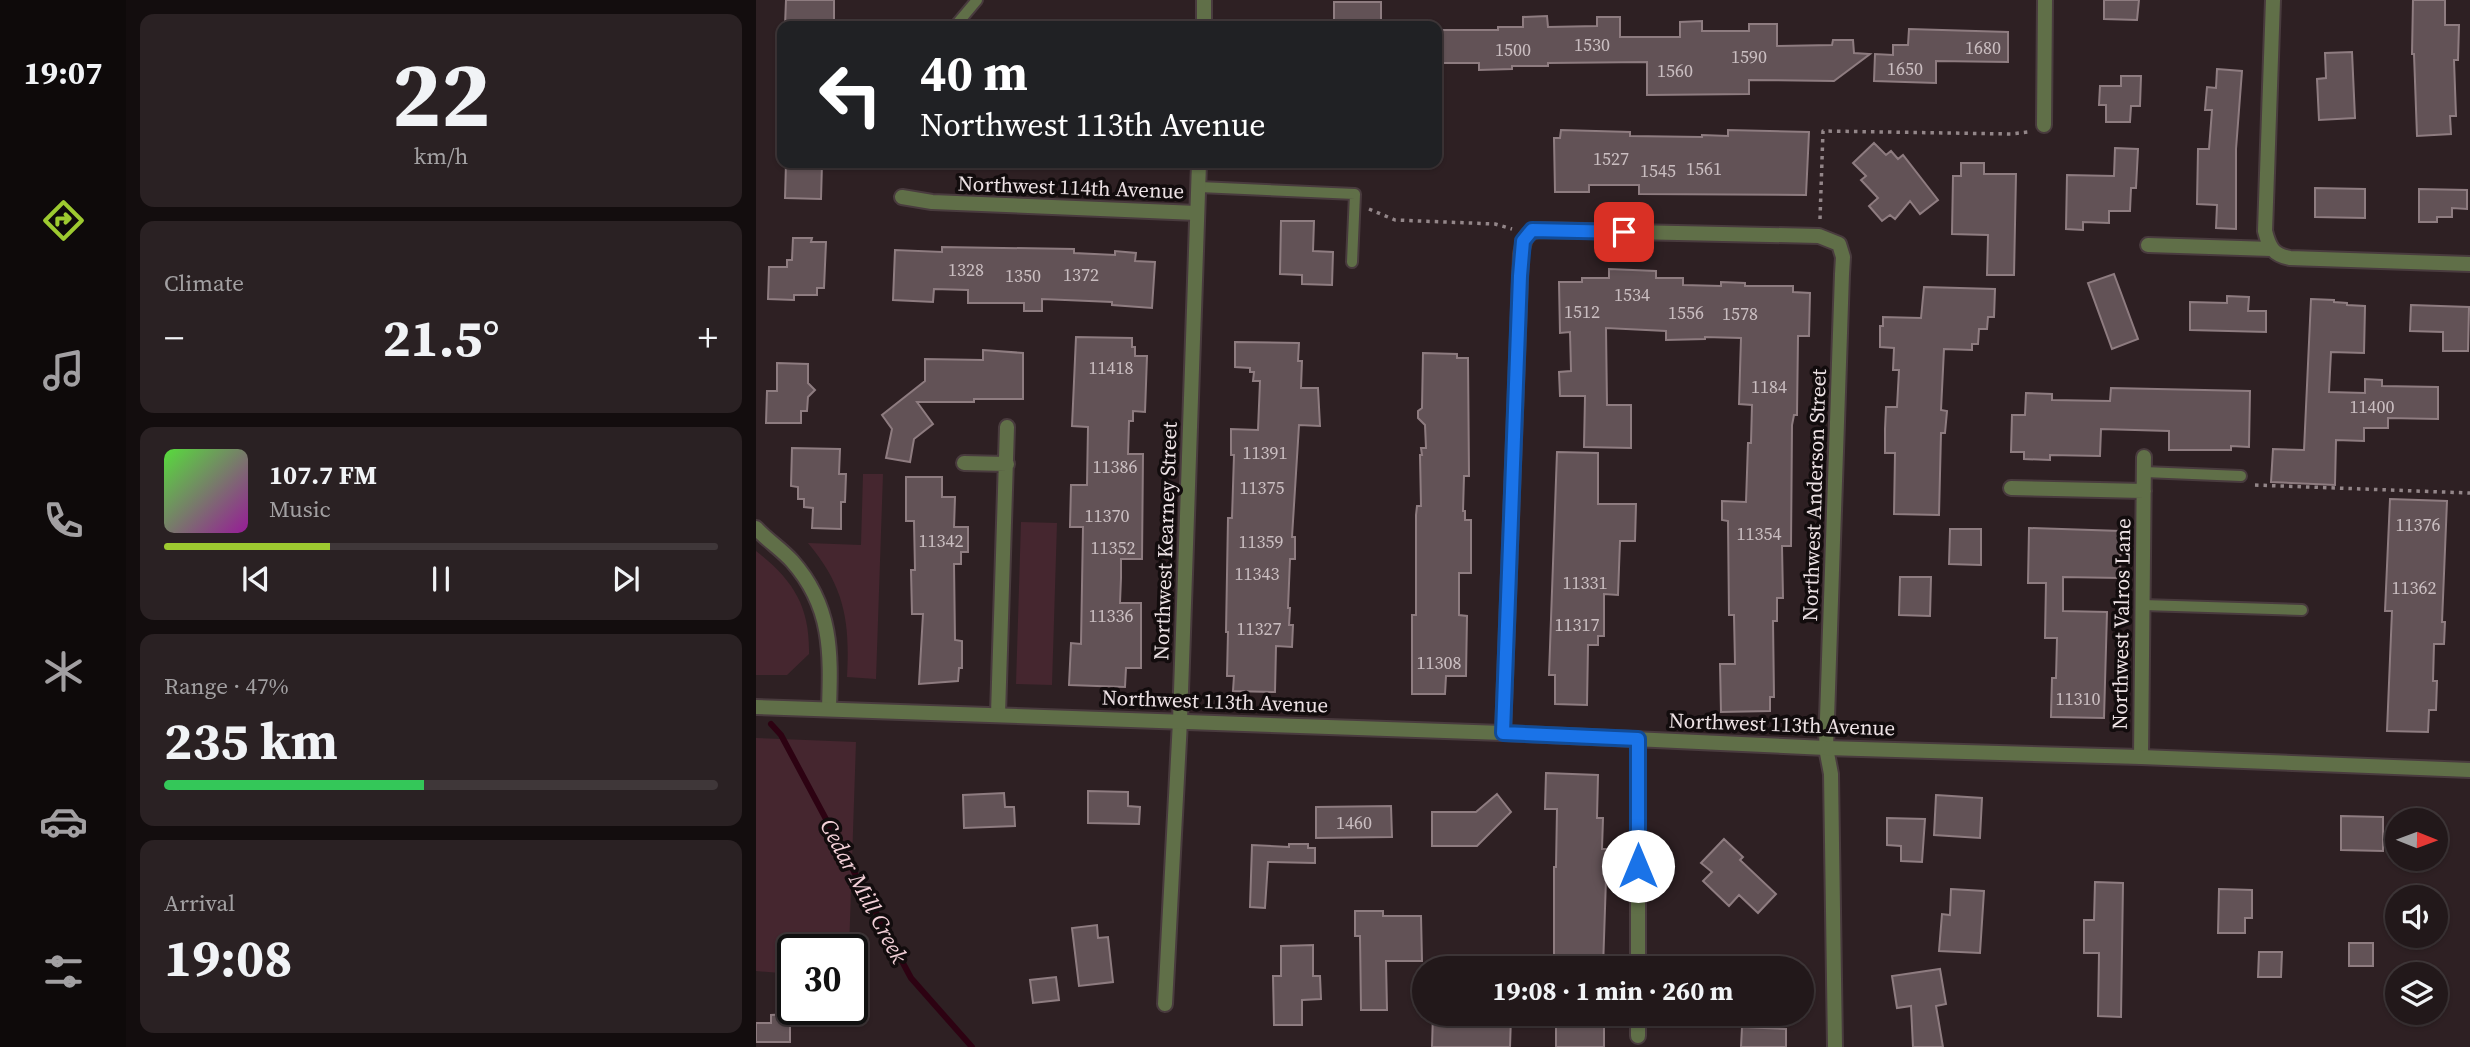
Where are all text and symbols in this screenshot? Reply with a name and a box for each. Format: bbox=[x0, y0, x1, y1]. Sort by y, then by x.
text: 22 bbox=[392, 32, 490, 156]
house number: 1530 bbox=[1574, 32, 1610, 57]
house number: 1680 bbox=[1965, 35, 2001, 60]
house number: 1500 bbox=[1495, 37, 1531, 62]
text: 40 m bbox=[920, 39, 1028, 106]
house number: 1590 bbox=[1731, 44, 1767, 69]
icon: left bbox=[805, 49, 896, 140]
text: 19:07 bbox=[24, 51, 102, 95]
house number: 1650 bbox=[1887, 56, 1923, 81]
house number: 1560 bbox=[1657, 58, 1693, 83]
text: Northwest 113th Avenue bbox=[920, 103, 1266, 147]
text: km/h bbox=[414, 140, 468, 172]
house number: 1527 bbox=[1593, 146, 1629, 171]
house number: 1561 bbox=[1686, 156, 1722, 181]
house number: 1545 bbox=[1640, 158, 1676, 183]
street label: Northwest 114th Avenue bbox=[957, 169, 1185, 205]
icon: directions bbox=[39, 196, 88, 245]
pin bbox=[1594, 202, 1654, 262]
icon: arrive bbox=[1605, 213, 1643, 251]
house number: 1328 bbox=[948, 257, 984, 282]
house number: 1372 bbox=[1063, 262, 1099, 287]
house number: 1350 bbox=[1005, 263, 1041, 288]
text: Climate bbox=[164, 267, 244, 299]
house number: 1534 bbox=[1614, 282, 1650, 307]
house number: 1512 bbox=[1564, 299, 1600, 324]
house number: 1556 bbox=[1668, 300, 1704, 325]
house number: 1578 bbox=[1722, 301, 1758, 326]
text: 21.5° bbox=[382, 302, 500, 373]
text: − bbox=[164, 312, 184, 364]
text: + bbox=[698, 312, 718, 364]
icon: music bbox=[39, 346, 88, 395]
house number: 11418 bbox=[1089, 355, 1134, 380]
street label: Northwest Anderson Street bbox=[1795, 368, 1833, 622]
house number: 1184 bbox=[1751, 374, 1787, 399]
house number: 11400 bbox=[2350, 394, 2395, 419]
street label: Northwest Kearney Street bbox=[1146, 421, 1184, 661]
house number: 11391 bbox=[1243, 440, 1288, 465]
house number: 11386 bbox=[1093, 454, 1138, 479]
text: 107.7 FM bbox=[269, 457, 377, 493]
house number: 11375 bbox=[1240, 475, 1285, 500]
text: Music bbox=[269, 493, 331, 525]
icon: phone bbox=[39, 496, 88, 545]
house number: 11370 bbox=[1085, 503, 1130, 528]
house number: 11376 bbox=[2396, 512, 2441, 537]
street label: Northwest Valros Lane bbox=[2105, 518, 2137, 730]
house number: 11354 bbox=[1737, 521, 1782, 546]
house number: 11342 bbox=[919, 528, 964, 553]
house number: 11359 bbox=[1239, 529, 1284, 554]
house number: 11352 bbox=[1091, 535, 1136, 560]
icon: previous bbox=[237, 560, 275, 598]
icon: pause bbox=[422, 560, 460, 598]
icon: next bbox=[607, 560, 645, 598]
house number: 11343 bbox=[1235, 561, 1280, 586]
house number: 11331 bbox=[1563, 570, 1608, 595]
house number: 11362 bbox=[2392, 575, 2437, 600]
house number: 11336 bbox=[1089, 603, 1134, 628]
house number: 11317 bbox=[1555, 612, 1600, 637]
house number: 11327 bbox=[1237, 616, 1282, 641]
icon: climate bbox=[39, 647, 88, 696]
house number: 11308 bbox=[1417, 650, 1462, 675]
text: Range · 47% bbox=[164, 670, 289, 702]
street label: Northwest 113th Avenue bbox=[1101, 683, 1329, 719]
house number: 11310 bbox=[2056, 686, 2101, 711]
text: 235 km bbox=[164, 705, 338, 776]
street label: Northwest 113th Avenue bbox=[1668, 706, 1896, 742]
icon: car bbox=[39, 797, 88, 846]
north arrow bbox=[2385, 808, 2448, 872]
map controls bbox=[2385, 808, 2448, 1025]
house number: 1460 bbox=[1336, 810, 1372, 835]
water label: Cedar Mill Creek bbox=[812, 813, 916, 969]
position arrow bbox=[1601, 829, 1675, 903]
button: sound bbox=[2385, 885, 2448, 948]
text: Arrival bbox=[164, 887, 235, 919]
text: 19:08 bbox=[164, 922, 292, 993]
speed limit sign: 30 bbox=[777, 934, 868, 1025]
icon: filters bbox=[39, 947, 88, 996]
button: layers bbox=[2385, 962, 2448, 1025]
text: 19:08 · 1 min · 260 m bbox=[1493, 973, 1733, 1009]

